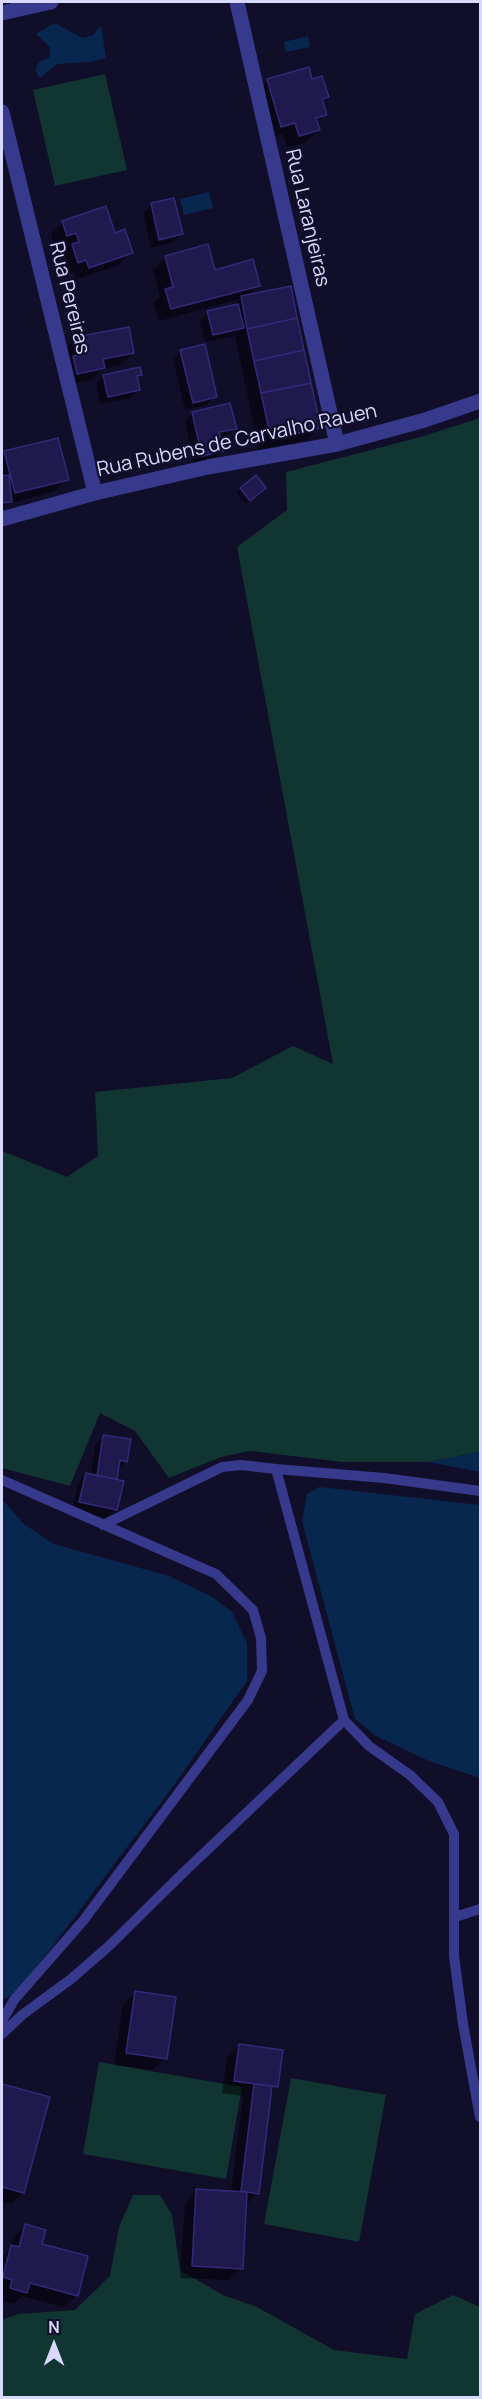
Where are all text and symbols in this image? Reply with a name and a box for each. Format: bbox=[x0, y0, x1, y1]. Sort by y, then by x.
street label: Rua Laranjeiras bbox=[280, 147, 334, 289]
street label: Rua Pereiras bbox=[43, 239, 95, 357]
street label: Rua Rubens de Carvalho Rauen bbox=[95, 400, 379, 482]
north arrow bbox=[24, 2315, 84, 2375]
text: N bbox=[48, 2316, 60, 2338]

